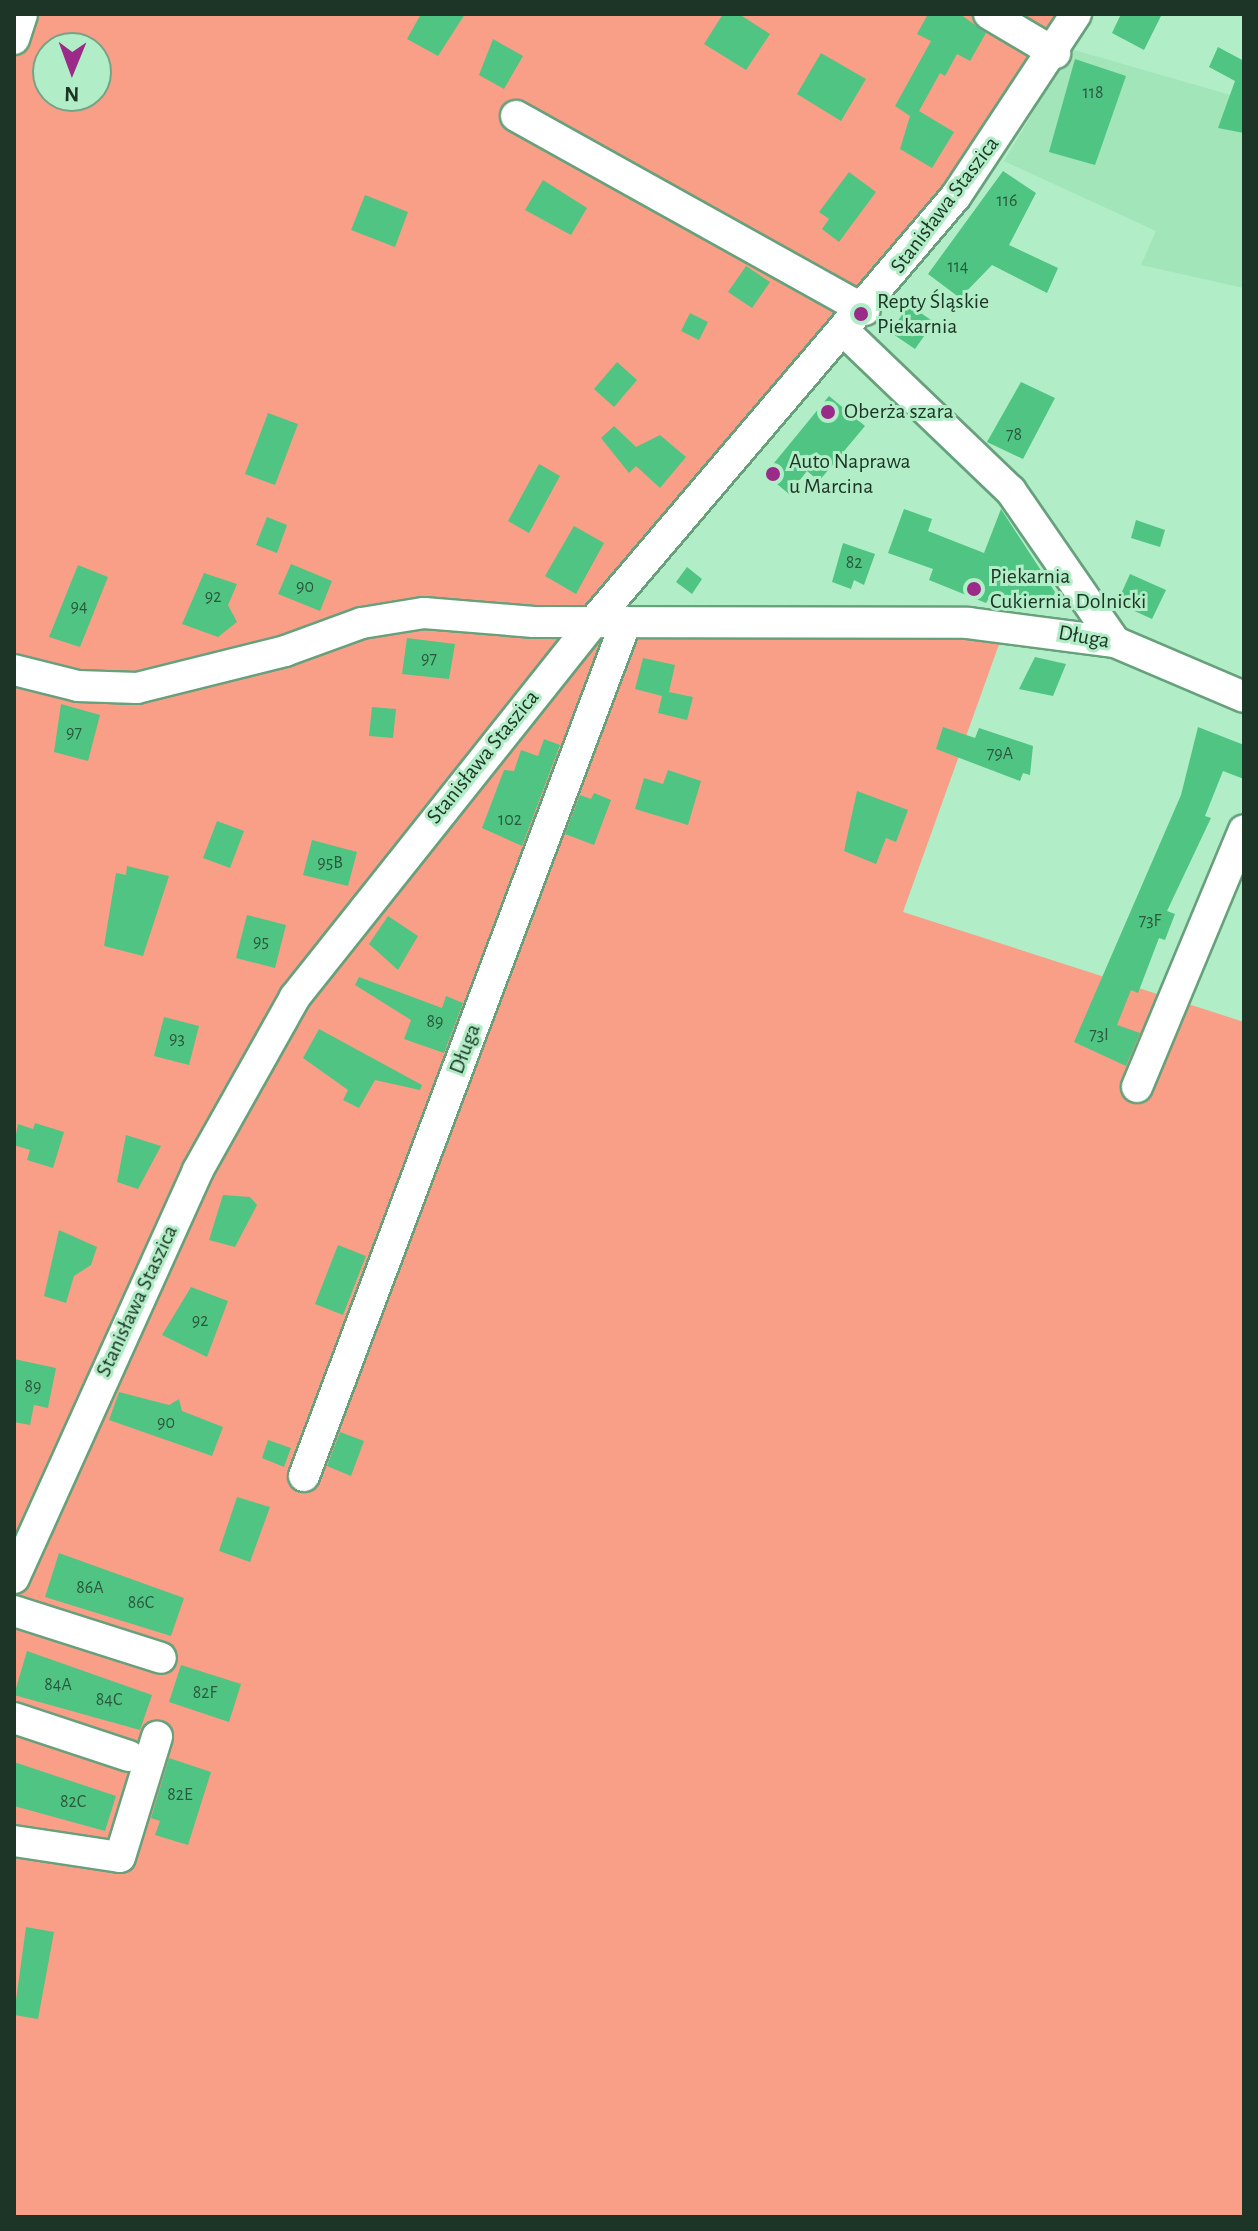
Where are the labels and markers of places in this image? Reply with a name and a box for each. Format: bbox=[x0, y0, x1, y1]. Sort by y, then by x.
place label: Repty Śląskie Piekarnia bbox=[877, 288, 989, 340]
marker: Repty Śląskie Piekarnia bbox=[852, 305, 870, 323]
place label: Oberża szara bbox=[844, 399, 954, 425]
marker: Oberża szara bbox=[819, 403, 837, 421]
place label: Auto Naprawa u Marcina bbox=[789, 448, 911, 500]
marker: Auto Naprawa u Marcina bbox=[764, 465, 782, 483]
place label: Piekarnia Cukiernia Dolnicki bbox=[990, 563, 1146, 614]
marker: Piekarnia Cukiernia Dolnicki bbox=[965, 580, 983, 598]

